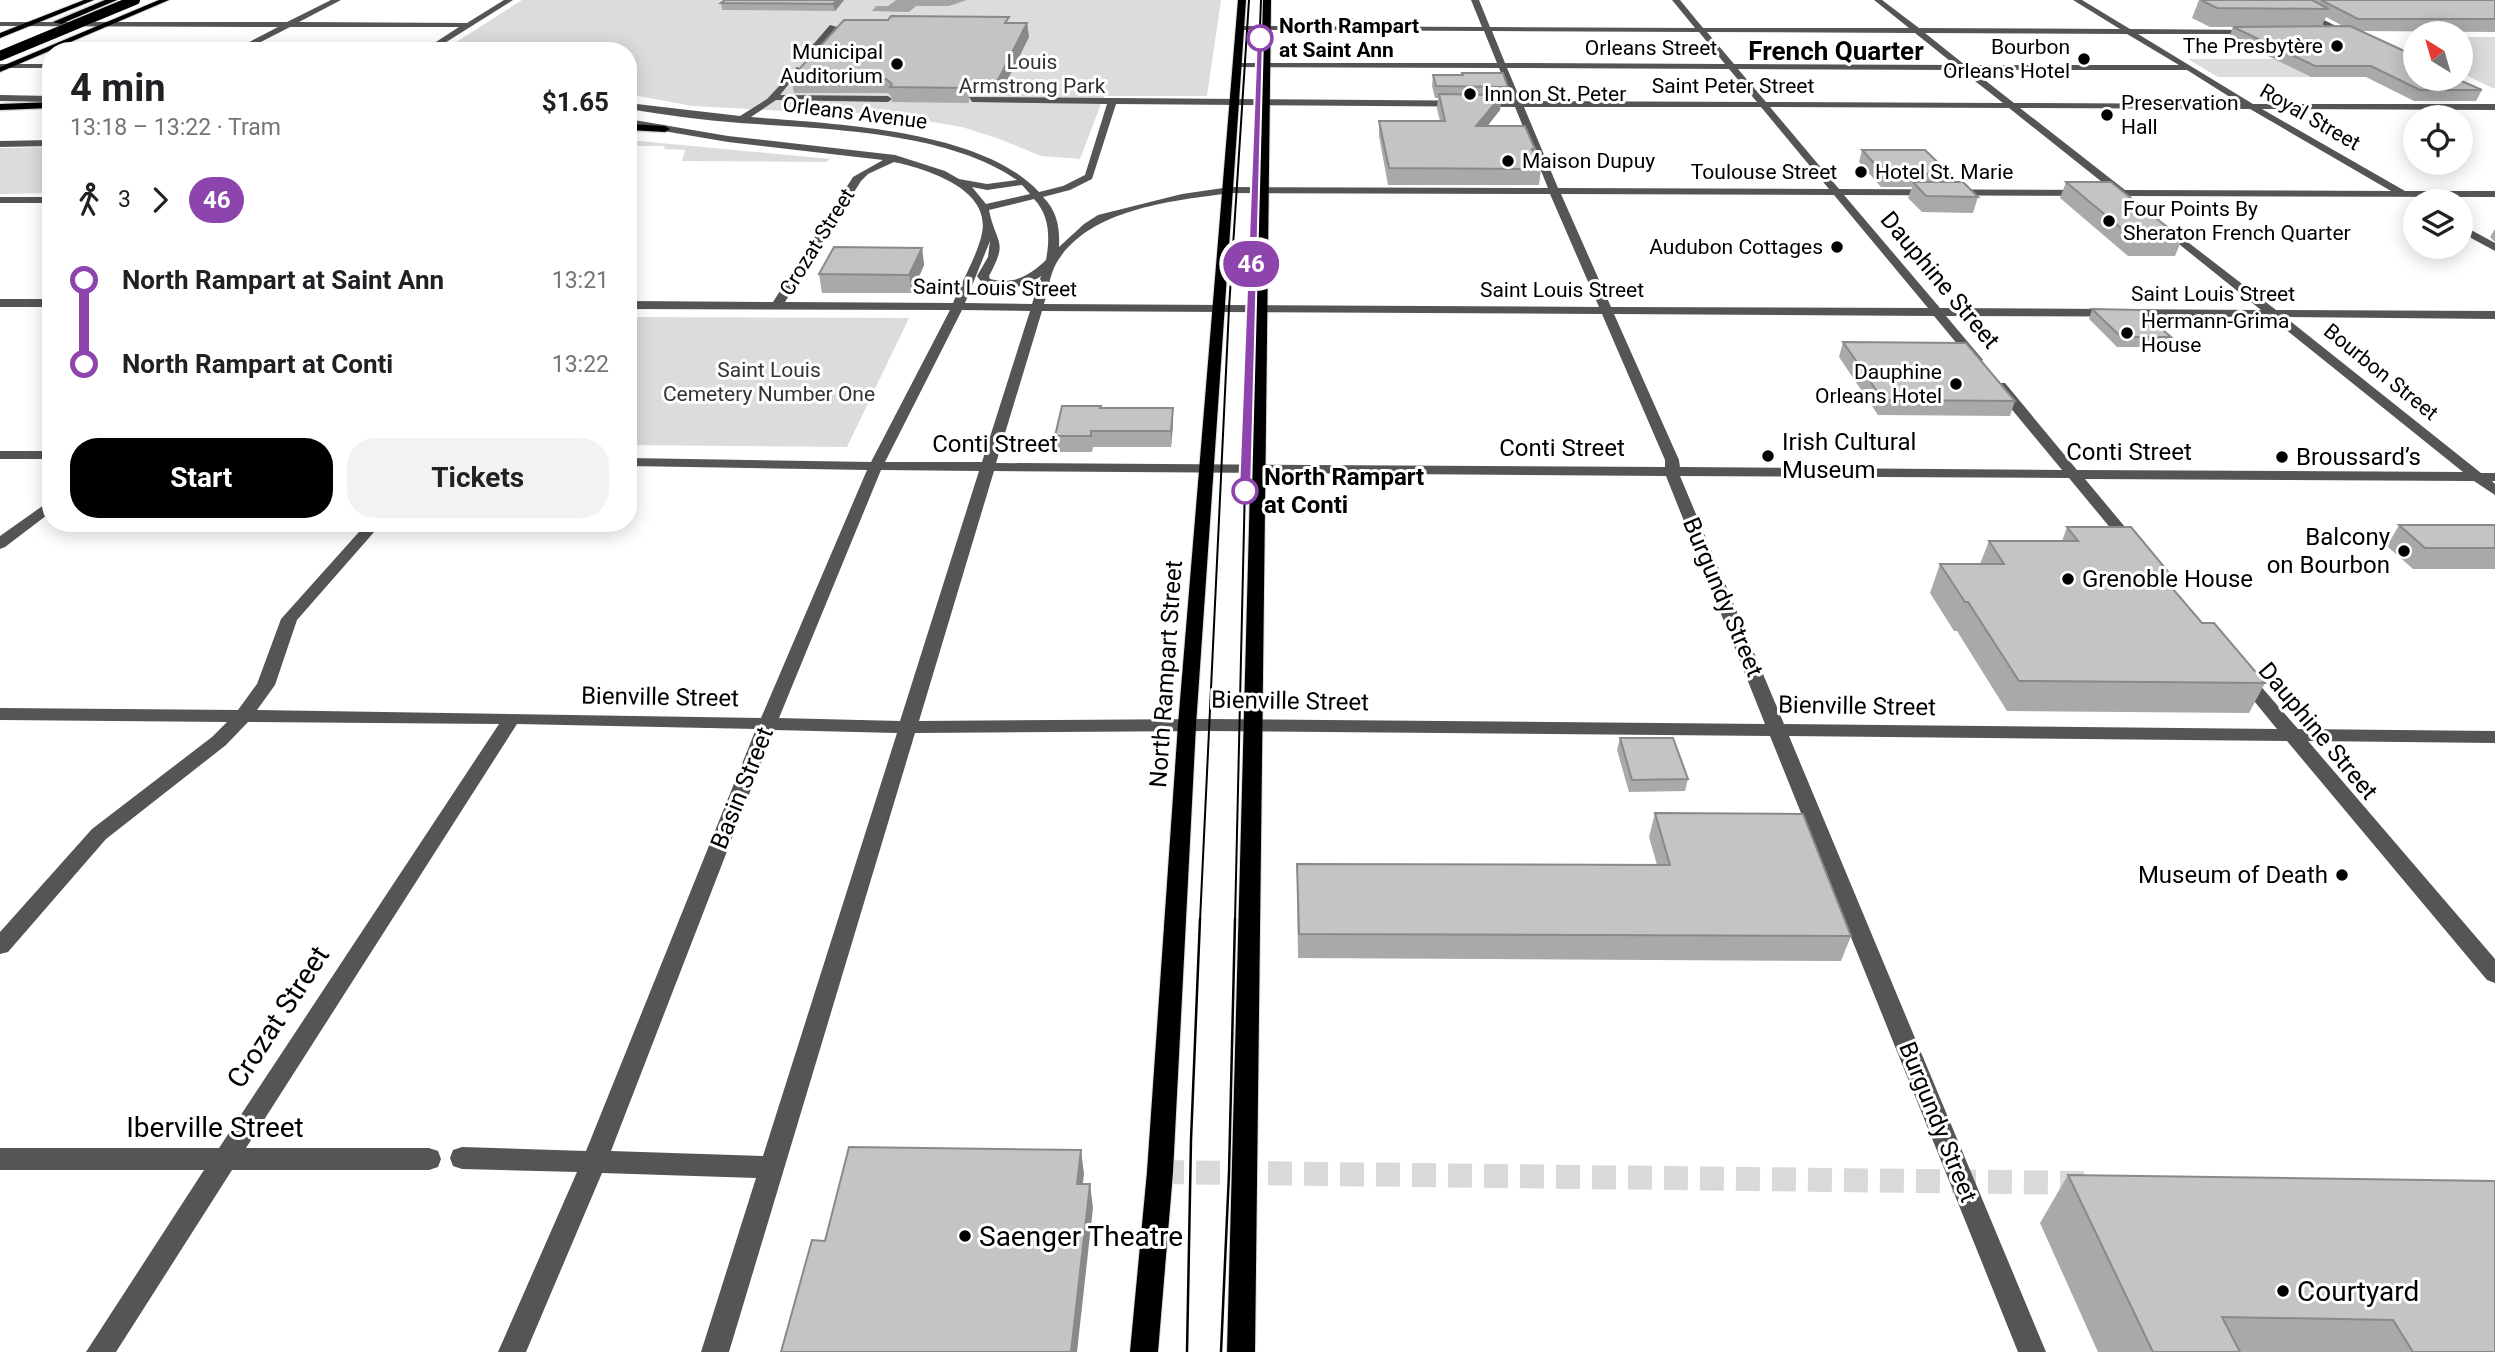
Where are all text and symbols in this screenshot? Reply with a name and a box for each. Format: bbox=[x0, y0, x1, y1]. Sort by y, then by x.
place label: North Rampart at Saint Ann bbox=[1279, 14, 1419, 62]
north arrow bbox=[2403, 21, 2473, 91]
map controls bbox=[2403, 21, 2473, 259]
marker: North Rampart at Saint Ann bbox=[1247, 25, 1273, 51]
place label: The Presbytère bbox=[2183, 34, 2323, 58]
place label: Bourbon Orleans Hotel bbox=[1943, 35, 2070, 83]
street label: Orleans Street bbox=[1585, 36, 1717, 60]
district label: French Quarter bbox=[1748, 36, 1924, 66]
marker: The Presbytère bbox=[2329, 38, 2345, 54]
place label: Municipal Auditorium bbox=[780, 40, 883, 88]
park label: Louis Armstrong Park bbox=[959, 50, 1106, 98]
marker: Bourbon Orleans Hotel bbox=[2076, 51, 2092, 67]
marker: Municipal Auditorium bbox=[889, 56, 905, 72]
text: 4 min bbox=[70, 66, 166, 110]
street label: Saint Peter Street bbox=[1652, 74, 1814, 98]
street label: Royal Street bbox=[2256, 79, 2364, 155]
place label: Inn on St. Peter bbox=[1484, 82, 1626, 106]
marker: Inn on St. Peter bbox=[1462, 86, 1478, 102]
text: $1.65 bbox=[542, 87, 609, 117]
place label: Preservation Hall bbox=[2121, 91, 2239, 139]
street label: Orleans Avenue bbox=[781, 92, 929, 134]
button: locate bbox=[2403, 105, 2473, 175]
marker: Preservation Hall bbox=[2099, 107, 2115, 123]
text: 13:18 – 13:22 · Tram bbox=[70, 114, 281, 141]
place label: Maison Dupuy bbox=[1522, 149, 1655, 173]
marker: Maison Dupuy bbox=[1500, 153, 1516, 169]
street label: Toulouse Street bbox=[1691, 160, 1837, 184]
place label: Hotel St. Marie bbox=[1875, 160, 2013, 184]
marker: Hotel St. Marie bbox=[1853, 164, 1869, 180]
icon: walk bbox=[70, 181, 108, 219]
icon: forward bbox=[141, 181, 179, 219]
street label: Crozat Street bbox=[775, 184, 859, 300]
text: 3 bbox=[118, 186, 131, 213]
text: 46 bbox=[203, 186, 230, 214]
button: layers bbox=[2403, 189, 2473, 259]
place label: Four Points By Sheraton French Quarter bbox=[2123, 197, 2351, 245]
street label: Dauphine Street bbox=[1875, 206, 2005, 354]
marker: Four Points By Sheraton French Quarter bbox=[2101, 213, 2117, 229]
place label: Audubon Cottages bbox=[1649, 235, 1823, 259]
marker: Audubon Cottages bbox=[1829, 239, 1845, 255]
line badge: 46 bbox=[1220, 241, 1282, 287]
text: 46 bbox=[1237, 250, 1265, 278]
text: North Rampart at Saint Ann bbox=[122, 265, 444, 295]
text: 13:21 bbox=[552, 267, 609, 294]
street label: Saint Louis Street bbox=[913, 275, 1077, 301]
street label: Saint Louis Street bbox=[1480, 278, 1644, 302]
street label: Saint Louis Street bbox=[2131, 282, 2295, 306]
place label: Hermann-Grima House bbox=[2141, 309, 2289, 357]
street label: Bourbon Street bbox=[2319, 319, 2443, 425]
marker: Hermann-Grima House bbox=[2119, 325, 2135, 341]
text: North Rampart at Conti bbox=[122, 349, 393, 379]
text: 13:22 bbox=[552, 351, 609, 378]
park label: Saint Louis Cemetery Number One bbox=[663, 358, 875, 406]
place label: Dauphine Orleans Hotel bbox=[1815, 360, 1942, 408]
marker: Dauphine Orleans Hotel bbox=[1948, 376, 1964, 392]
place label: Irish Cultural Museum bbox=[1782, 428, 1916, 484]
street label: Conti Street bbox=[932, 430, 1058, 458]
street label: Conti Street bbox=[1499, 434, 1625, 462]
button: Start bbox=[70, 438, 333, 518]
button: Tickets bbox=[347, 438, 609, 518]
street label: Conti Street bbox=[2066, 438, 2192, 466]
place label: Broussard’s bbox=[2296, 443, 2421, 471]
marker: Irish Cultural Museum bbox=[1760, 448, 1776, 464]
marker: Broussard’s bbox=[2274, 449, 2290, 465]
place label: North Rampart at Conti bbox=[1264, 463, 1424, 519]
marker: North Rampart at Conti bbox=[1232, 478, 1258, 504]
street label: Burgundy Street bbox=[1677, 513, 1769, 681]
place label: Balcony on Bourbon bbox=[2267, 523, 2391, 579]
marker: Balcony on Bourbon bbox=[2396, 543, 2412, 559]
street label: North Rampart Street bbox=[1144, 559, 1188, 789]
place label: Grenoble House bbox=[2082, 565, 2253, 593]
marker: Grenoble House bbox=[2060, 571, 2076, 587]
street label: Dauphine Street bbox=[2253, 657, 2383, 805]
street label: Bienville Street bbox=[581, 682, 739, 712]
street label: Bienville Street bbox=[1211, 686, 1369, 716]
street label: Bienville Street bbox=[1778, 691, 1936, 721]
street label: Basin Street bbox=[705, 723, 779, 853]
place label: Museum of Death bbox=[2138, 861, 2328, 889]
marker: Museum of Death bbox=[2334, 867, 2350, 883]
street label: Crozat Street bbox=[220, 940, 336, 1094]
street label: Burgundy Street bbox=[1893, 1038, 1983, 1206]
street label: Iberville Street bbox=[126, 1111, 304, 1144]
place label: Saenger Theatre bbox=[979, 1220, 1183, 1253]
marker: Saenger Theatre bbox=[957, 1228, 973, 1244]
place label: Courtyard bbox=[2297, 1275, 2419, 1308]
marker: Courtyard bbox=[2275, 1283, 2291, 1299]

